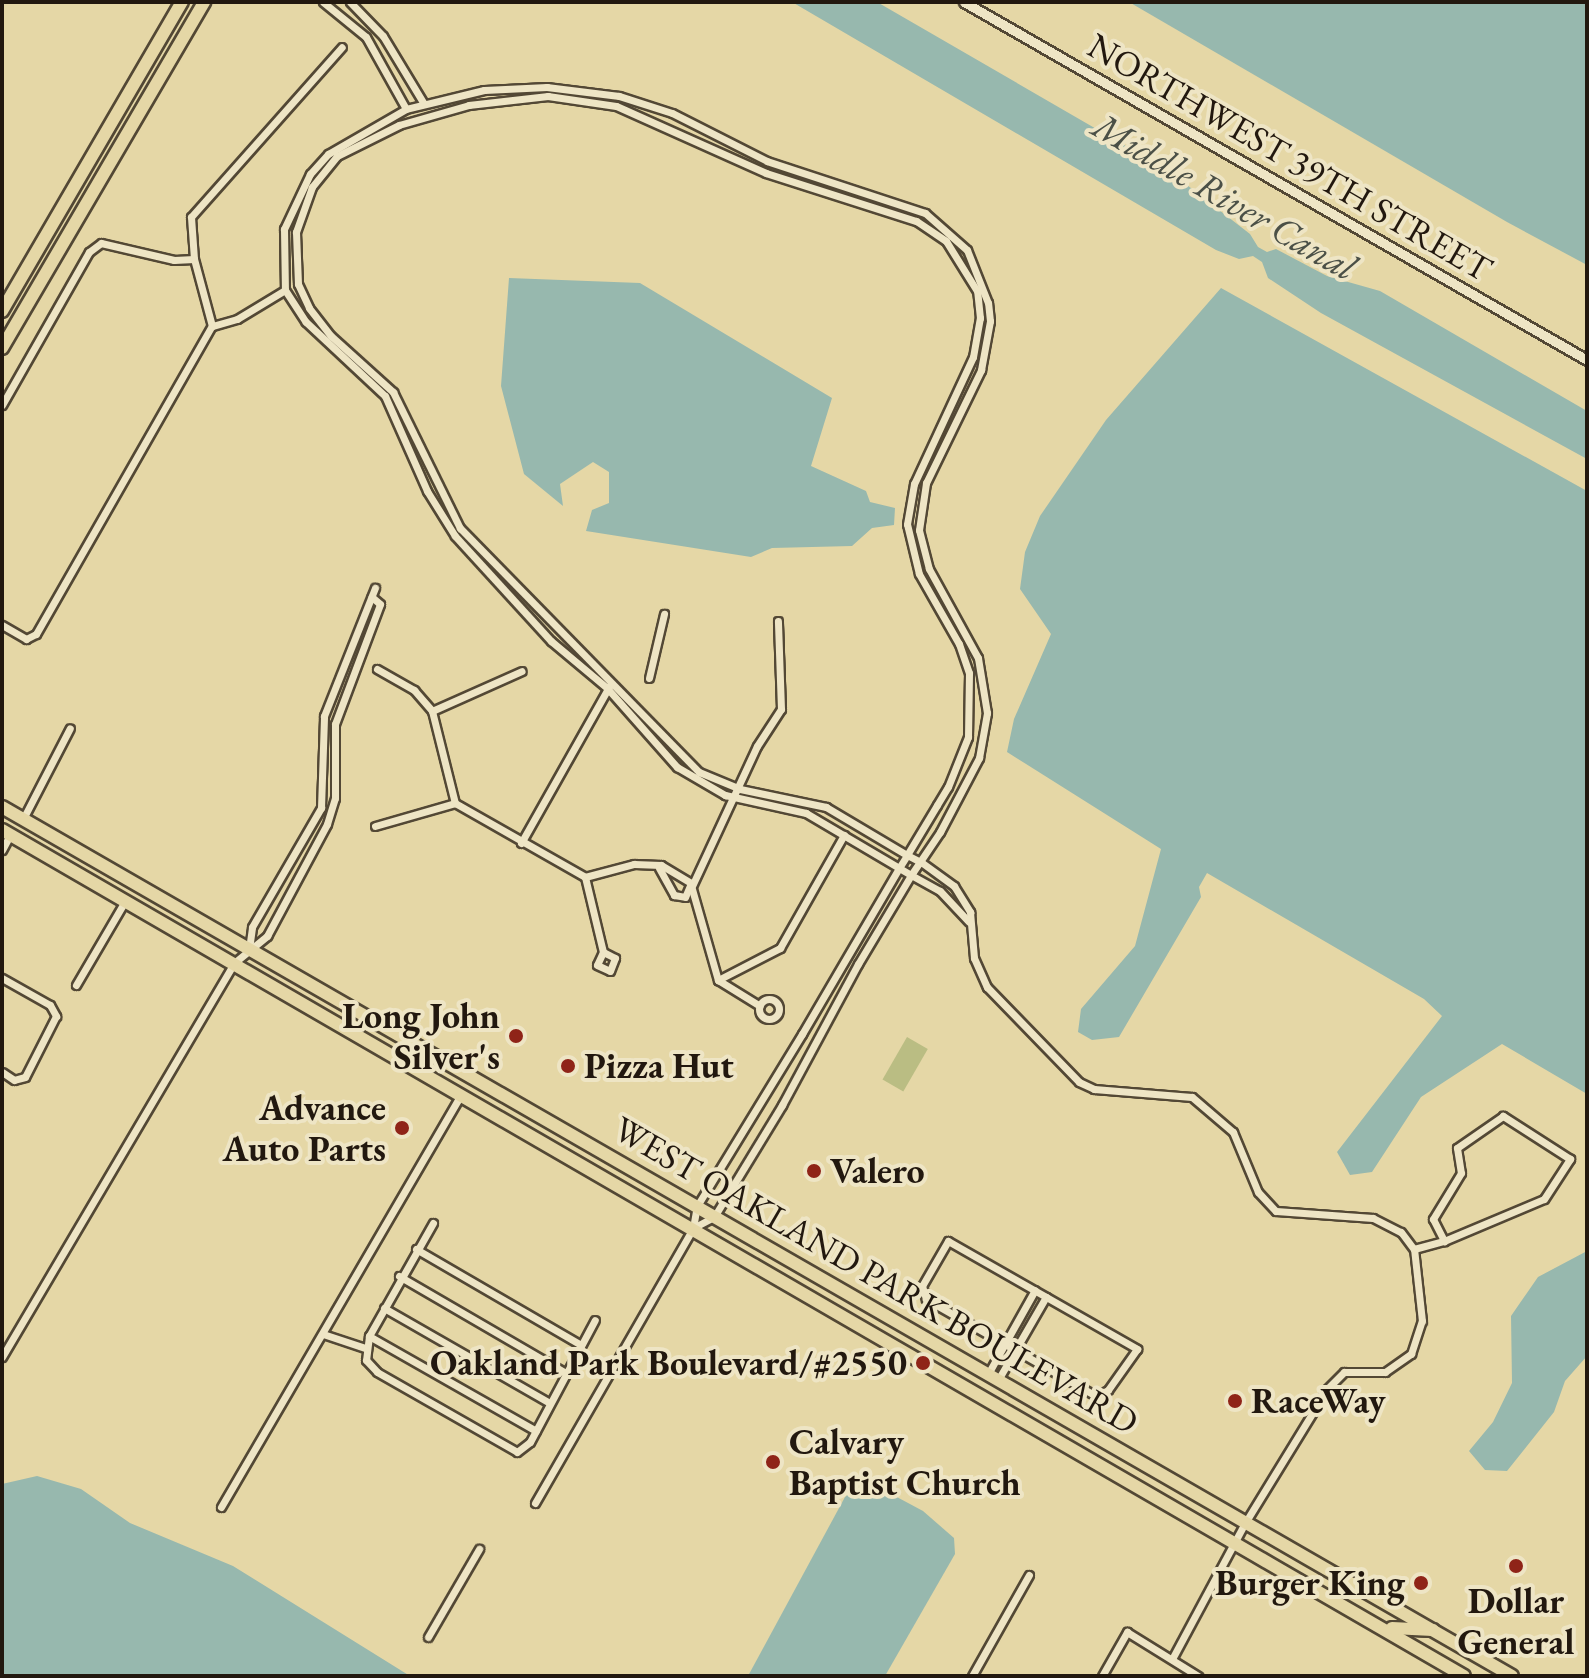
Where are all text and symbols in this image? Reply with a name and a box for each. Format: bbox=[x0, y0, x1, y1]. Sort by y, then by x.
street label: NORTHWEST 39TH STREET bbox=[1080, 24, 1500, 290]
water label: Middle River Canal bbox=[1085, 102, 1365, 290]
place label: Long John Silver's bbox=[342, 993, 500, 1078]
marker: Long John Silver's bbox=[507, 1027, 525, 1045]
place label: Pizza Hut bbox=[584, 1044, 734, 1088]
marker: Pizza Hut bbox=[559, 1057, 577, 1075]
place label: Advance Auto Parts bbox=[222, 1085, 386, 1170]
street label: WEST OAKLAND PARK BOULEVARD bbox=[606, 1107, 1146, 1443]
marker: Advance Auto Parts bbox=[393, 1119, 411, 1137]
place label: Valero bbox=[830, 1149, 925, 1193]
marker: Valero bbox=[805, 1162, 823, 1180]
place label: Oakland Park Boulevard/#2550 bbox=[430, 1341, 907, 1385]
marker: Oakland Park Boulevard/#2550 bbox=[914, 1354, 932, 1372]
place label: RaceWay bbox=[1251, 1379, 1386, 1423]
marker: RaceWay bbox=[1226, 1392, 1244, 1410]
place label: Calvary Baptist Church bbox=[789, 1419, 1021, 1504]
marker: Calvary Baptist Church bbox=[764, 1453, 782, 1471]
marker: Dollar General bbox=[1507, 1557, 1525, 1575]
place label: Burger King bbox=[1215, 1561, 1405, 1605]
marker: Burger King bbox=[1412, 1574, 1430, 1592]
place label: Dollar General bbox=[1457, 1578, 1575, 1663]

